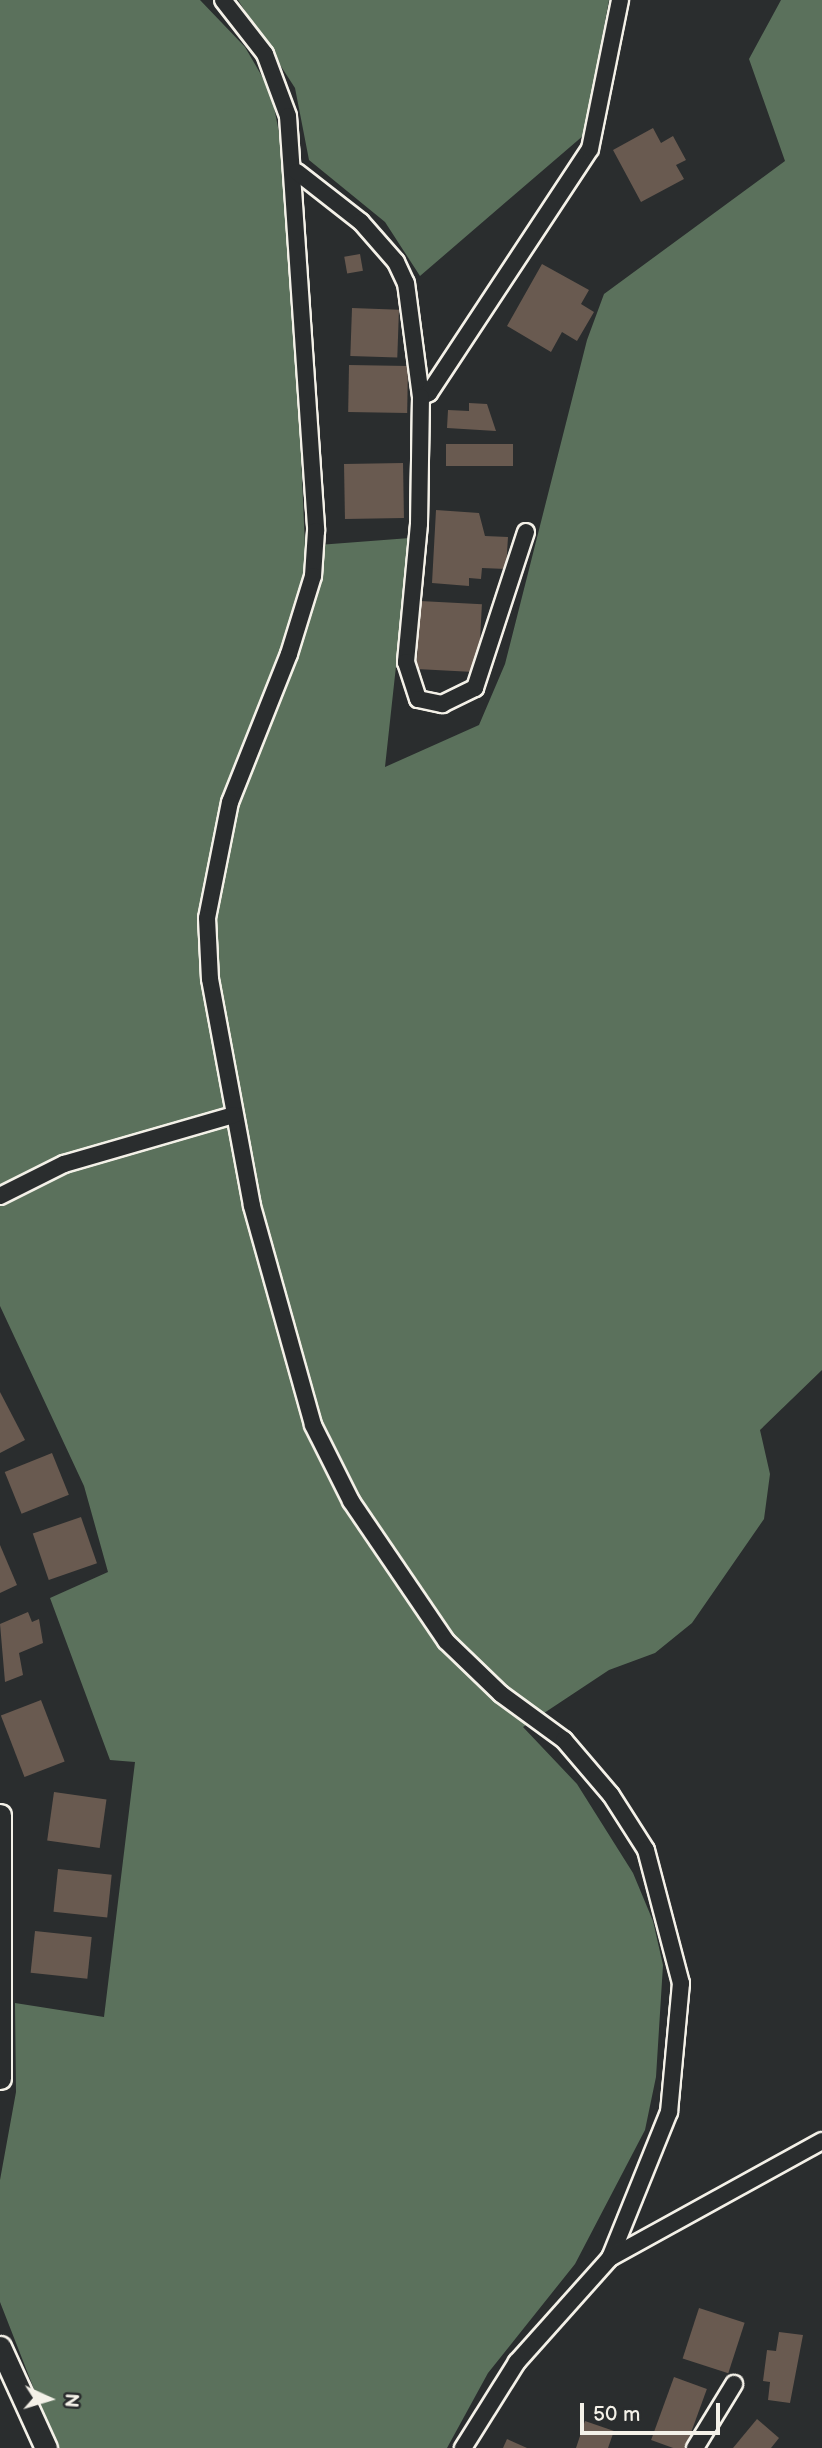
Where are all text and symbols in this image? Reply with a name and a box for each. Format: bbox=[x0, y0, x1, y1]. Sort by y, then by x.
north arrow bbox=[14, 2364, 84, 2434]
scale bar bbox=[584, 2388, 724, 2432]
text: N bbox=[58, 2393, 82, 2408]
text: 50 m bbox=[593, 2402, 640, 2427]

